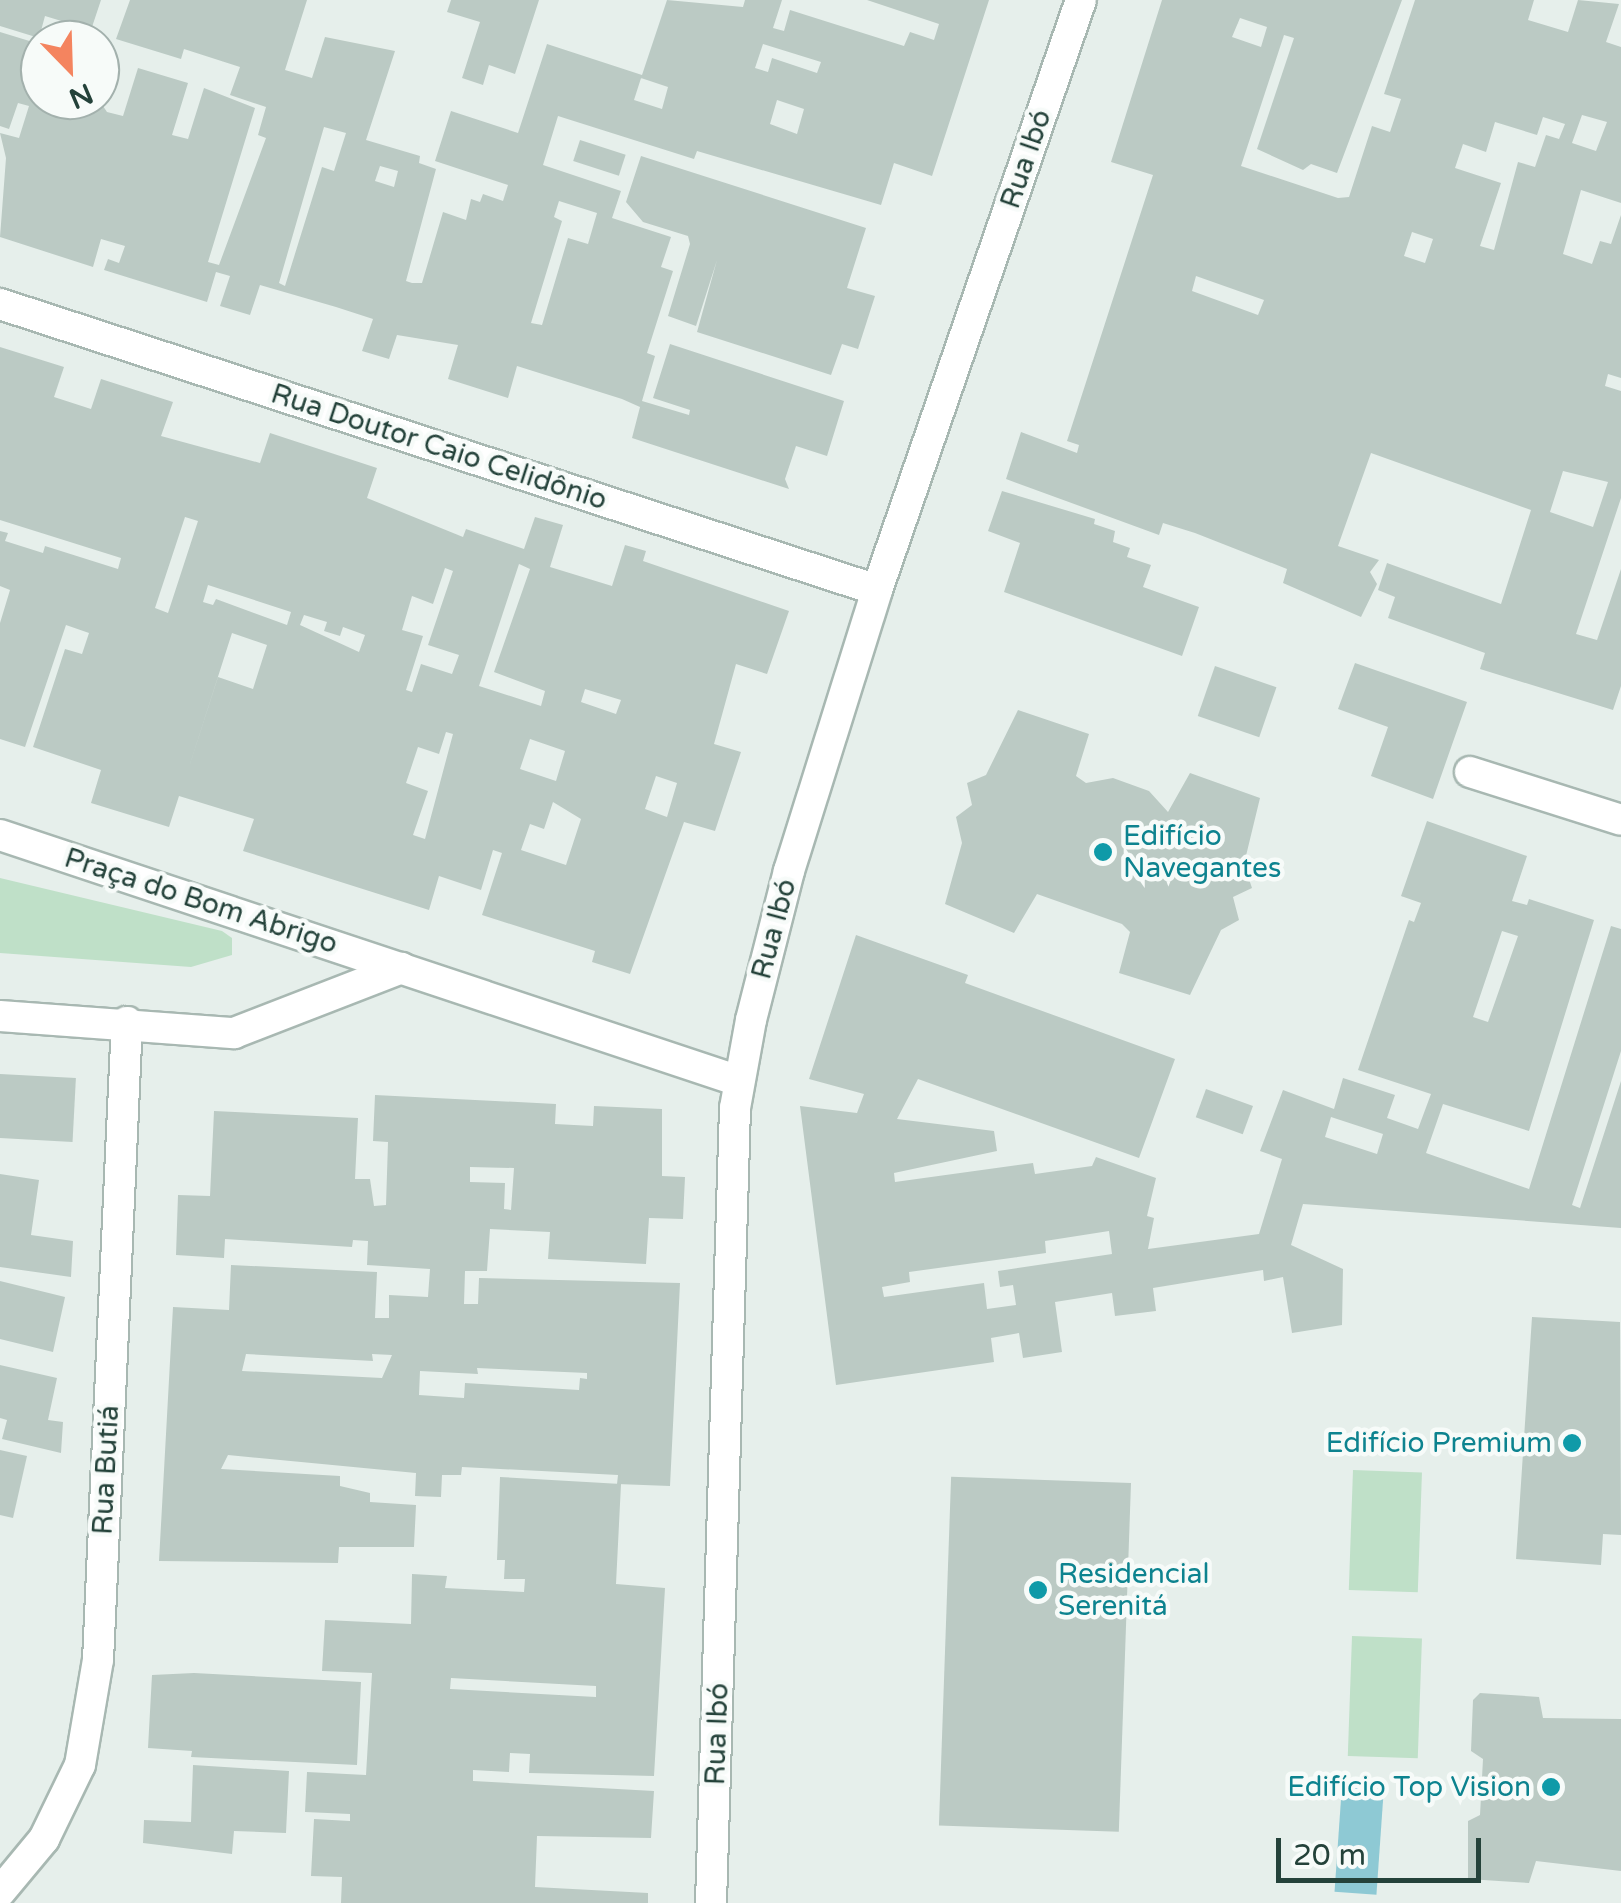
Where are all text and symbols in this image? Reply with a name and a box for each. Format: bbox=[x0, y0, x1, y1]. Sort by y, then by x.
north arrow bbox=[20, 20, 120, 120]
text: N bbox=[64, 76, 98, 116]
street label: Rua Ibó bbox=[993, 105, 1059, 213]
street label: Rua Doutor Caio Celidônio bbox=[267, 377, 611, 517]
place label: Edifício Navegantes bbox=[1123, 819, 1281, 885]
street label: Praça do Bom Abrigo bbox=[60, 841, 342, 961]
marker: Edifício Navegantes bbox=[1092, 841, 1114, 863]
street label: Rua Ibó bbox=[745, 875, 803, 983]
street label: Rua Butiá bbox=[86, 1404, 126, 1536]
place label: Edifício Premium bbox=[1326, 1426, 1552, 1460]
marker: Edifício Premium bbox=[1561, 1432, 1583, 1454]
place label: Residencial Serenitá bbox=[1058, 1557, 1209, 1623]
marker: Residencial Serenitá bbox=[1027, 1579, 1049, 1601]
street label: Rua Ibó bbox=[698, 1682, 736, 1786]
place label: Edifício Top Vision bbox=[1287, 1770, 1531, 1804]
marker: Edifício Top Vision bbox=[1540, 1776, 1562, 1798]
scale bar bbox=[1281, 1818, 1486, 1880]
text: 20 m bbox=[1293, 1837, 1366, 1874]

